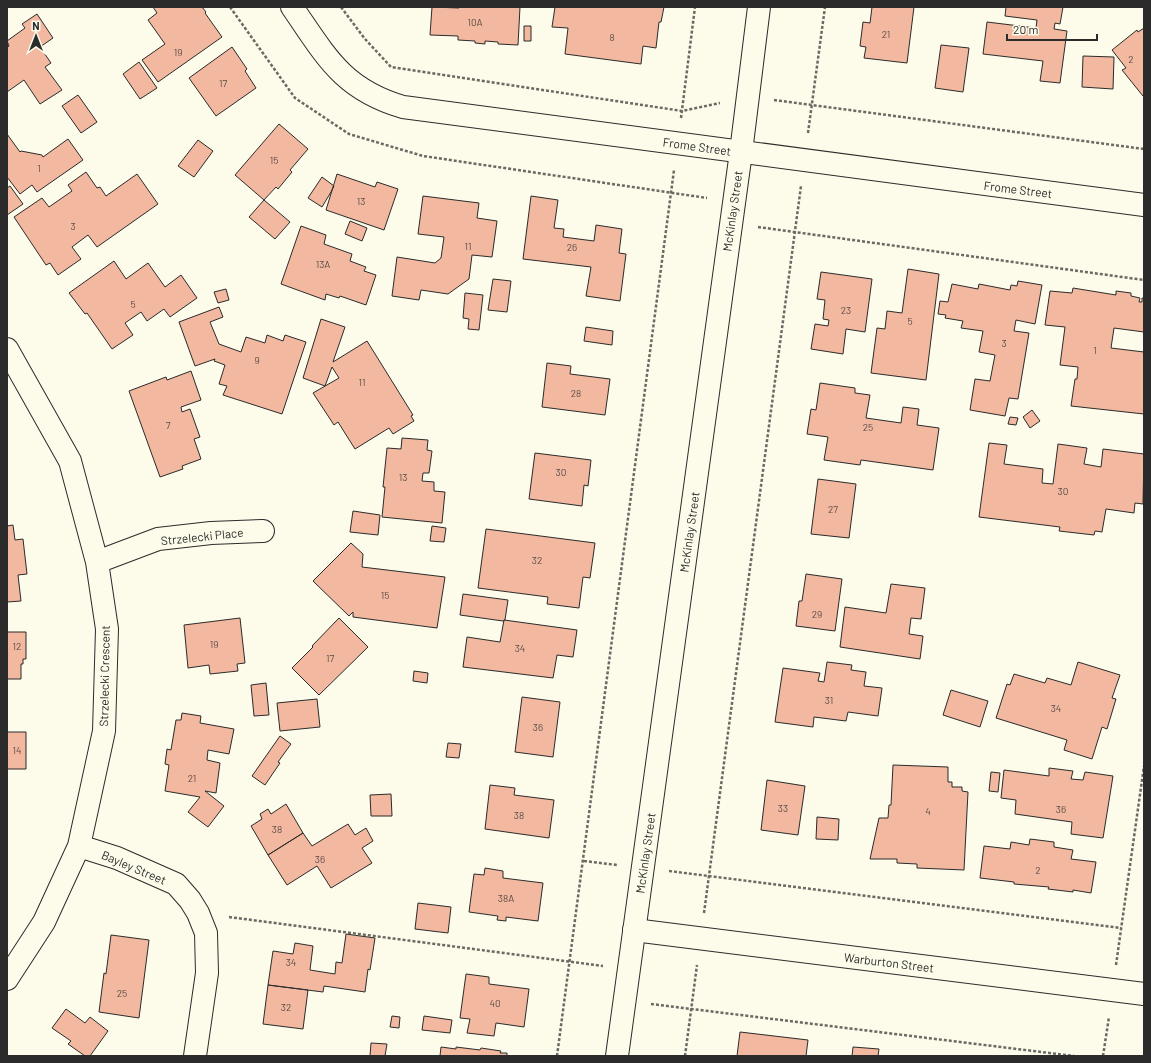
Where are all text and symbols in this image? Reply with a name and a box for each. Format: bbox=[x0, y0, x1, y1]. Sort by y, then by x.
north arrow bbox=[16, 16, 56, 56]
house number: 10A bbox=[467, 16, 483, 28]
scale bar bbox=[1007, 16, 1097, 42]
text: N bbox=[32, 19, 40, 32]
text: 20 m bbox=[1013, 22, 1039, 36]
house number: 21 bbox=[882, 28, 890, 40]
house number: 8 bbox=[609, 31, 615, 43]
house number: 19 bbox=[174, 46, 182, 58]
house number: 2 bbox=[1128, 53, 1134, 65]
house number: 17 bbox=[219, 77, 227, 89]
street label: Frome Street bbox=[662, 134, 732, 158]
house number: 15 bbox=[270, 154, 278, 166]
house number: 1 bbox=[37, 162, 41, 174]
street label: McKinlay Street bbox=[719, 170, 745, 252]
street label: Frome Street bbox=[983, 178, 1053, 200]
house number: 13 bbox=[357, 195, 365, 207]
house number: 3 bbox=[70, 220, 76, 232]
house number: 11 bbox=[464, 240, 472, 252]
house number: 26 bbox=[567, 241, 577, 253]
house number: 13A bbox=[316, 258, 330, 270]
house number: 5 bbox=[130, 298, 136, 310]
house number: 23 bbox=[841, 304, 851, 316]
house number: 5 bbox=[907, 315, 913, 327]
house number: 3 bbox=[1001, 337, 1007, 349]
house number: 1 bbox=[1093, 344, 1097, 356]
house number: 9 bbox=[254, 354, 260, 366]
house number: 11 bbox=[358, 376, 366, 388]
house number: 28 bbox=[571, 387, 581, 399]
house number: 7 bbox=[166, 419, 171, 431]
house number: 25 bbox=[863, 421, 873, 433]
house number: 30 bbox=[556, 466, 566, 478]
house number: 13 bbox=[399, 471, 407, 483]
house number: 30 bbox=[1058, 485, 1068, 497]
street label: McKinlay Street bbox=[676, 491, 702, 573]
house number: 27 bbox=[828, 503, 838, 515]
street label: Strzelecki Place bbox=[160, 525, 244, 547]
house number: 32 bbox=[532, 554, 542, 566]
house number: 15 bbox=[381, 589, 389, 601]
house number: 29 bbox=[812, 608, 822, 620]
street label: Strzelecki Crescent bbox=[96, 625, 112, 727]
house number: 19 bbox=[210, 638, 218, 650]
house number: 12 bbox=[13, 640, 21, 652]
house number: 34 bbox=[515, 642, 525, 654]
house number: 17 bbox=[326, 652, 334, 664]
house number: 31 bbox=[825, 694, 833, 706]
house number: 34 bbox=[1051, 702, 1061, 714]
house number: 36 bbox=[533, 721, 543, 733]
house number: 14 bbox=[12, 744, 22, 756]
house number: 21 bbox=[188, 772, 196, 784]
house number: 33 bbox=[778, 802, 788, 814]
house number: 36 bbox=[1056, 803, 1066, 815]
house number: 4 bbox=[925, 805, 931, 817]
house number: 38 bbox=[514, 809, 524, 821]
street label: McKinlay Street bbox=[632, 812, 658, 894]
house number: 38 bbox=[272, 823, 282, 835]
street label: Bayley Street bbox=[100, 847, 168, 887]
house number: 36 bbox=[315, 853, 325, 865]
house number: 2 bbox=[1035, 864, 1041, 876]
house number: 38A bbox=[498, 892, 514, 904]
street label: Warburton Street bbox=[843, 950, 935, 974]
house number: 34 bbox=[286, 956, 296, 968]
house number: 25 bbox=[117, 987, 127, 999]
house number: 40 bbox=[489, 997, 501, 1009]
house number: 32 bbox=[281, 1001, 291, 1013]

